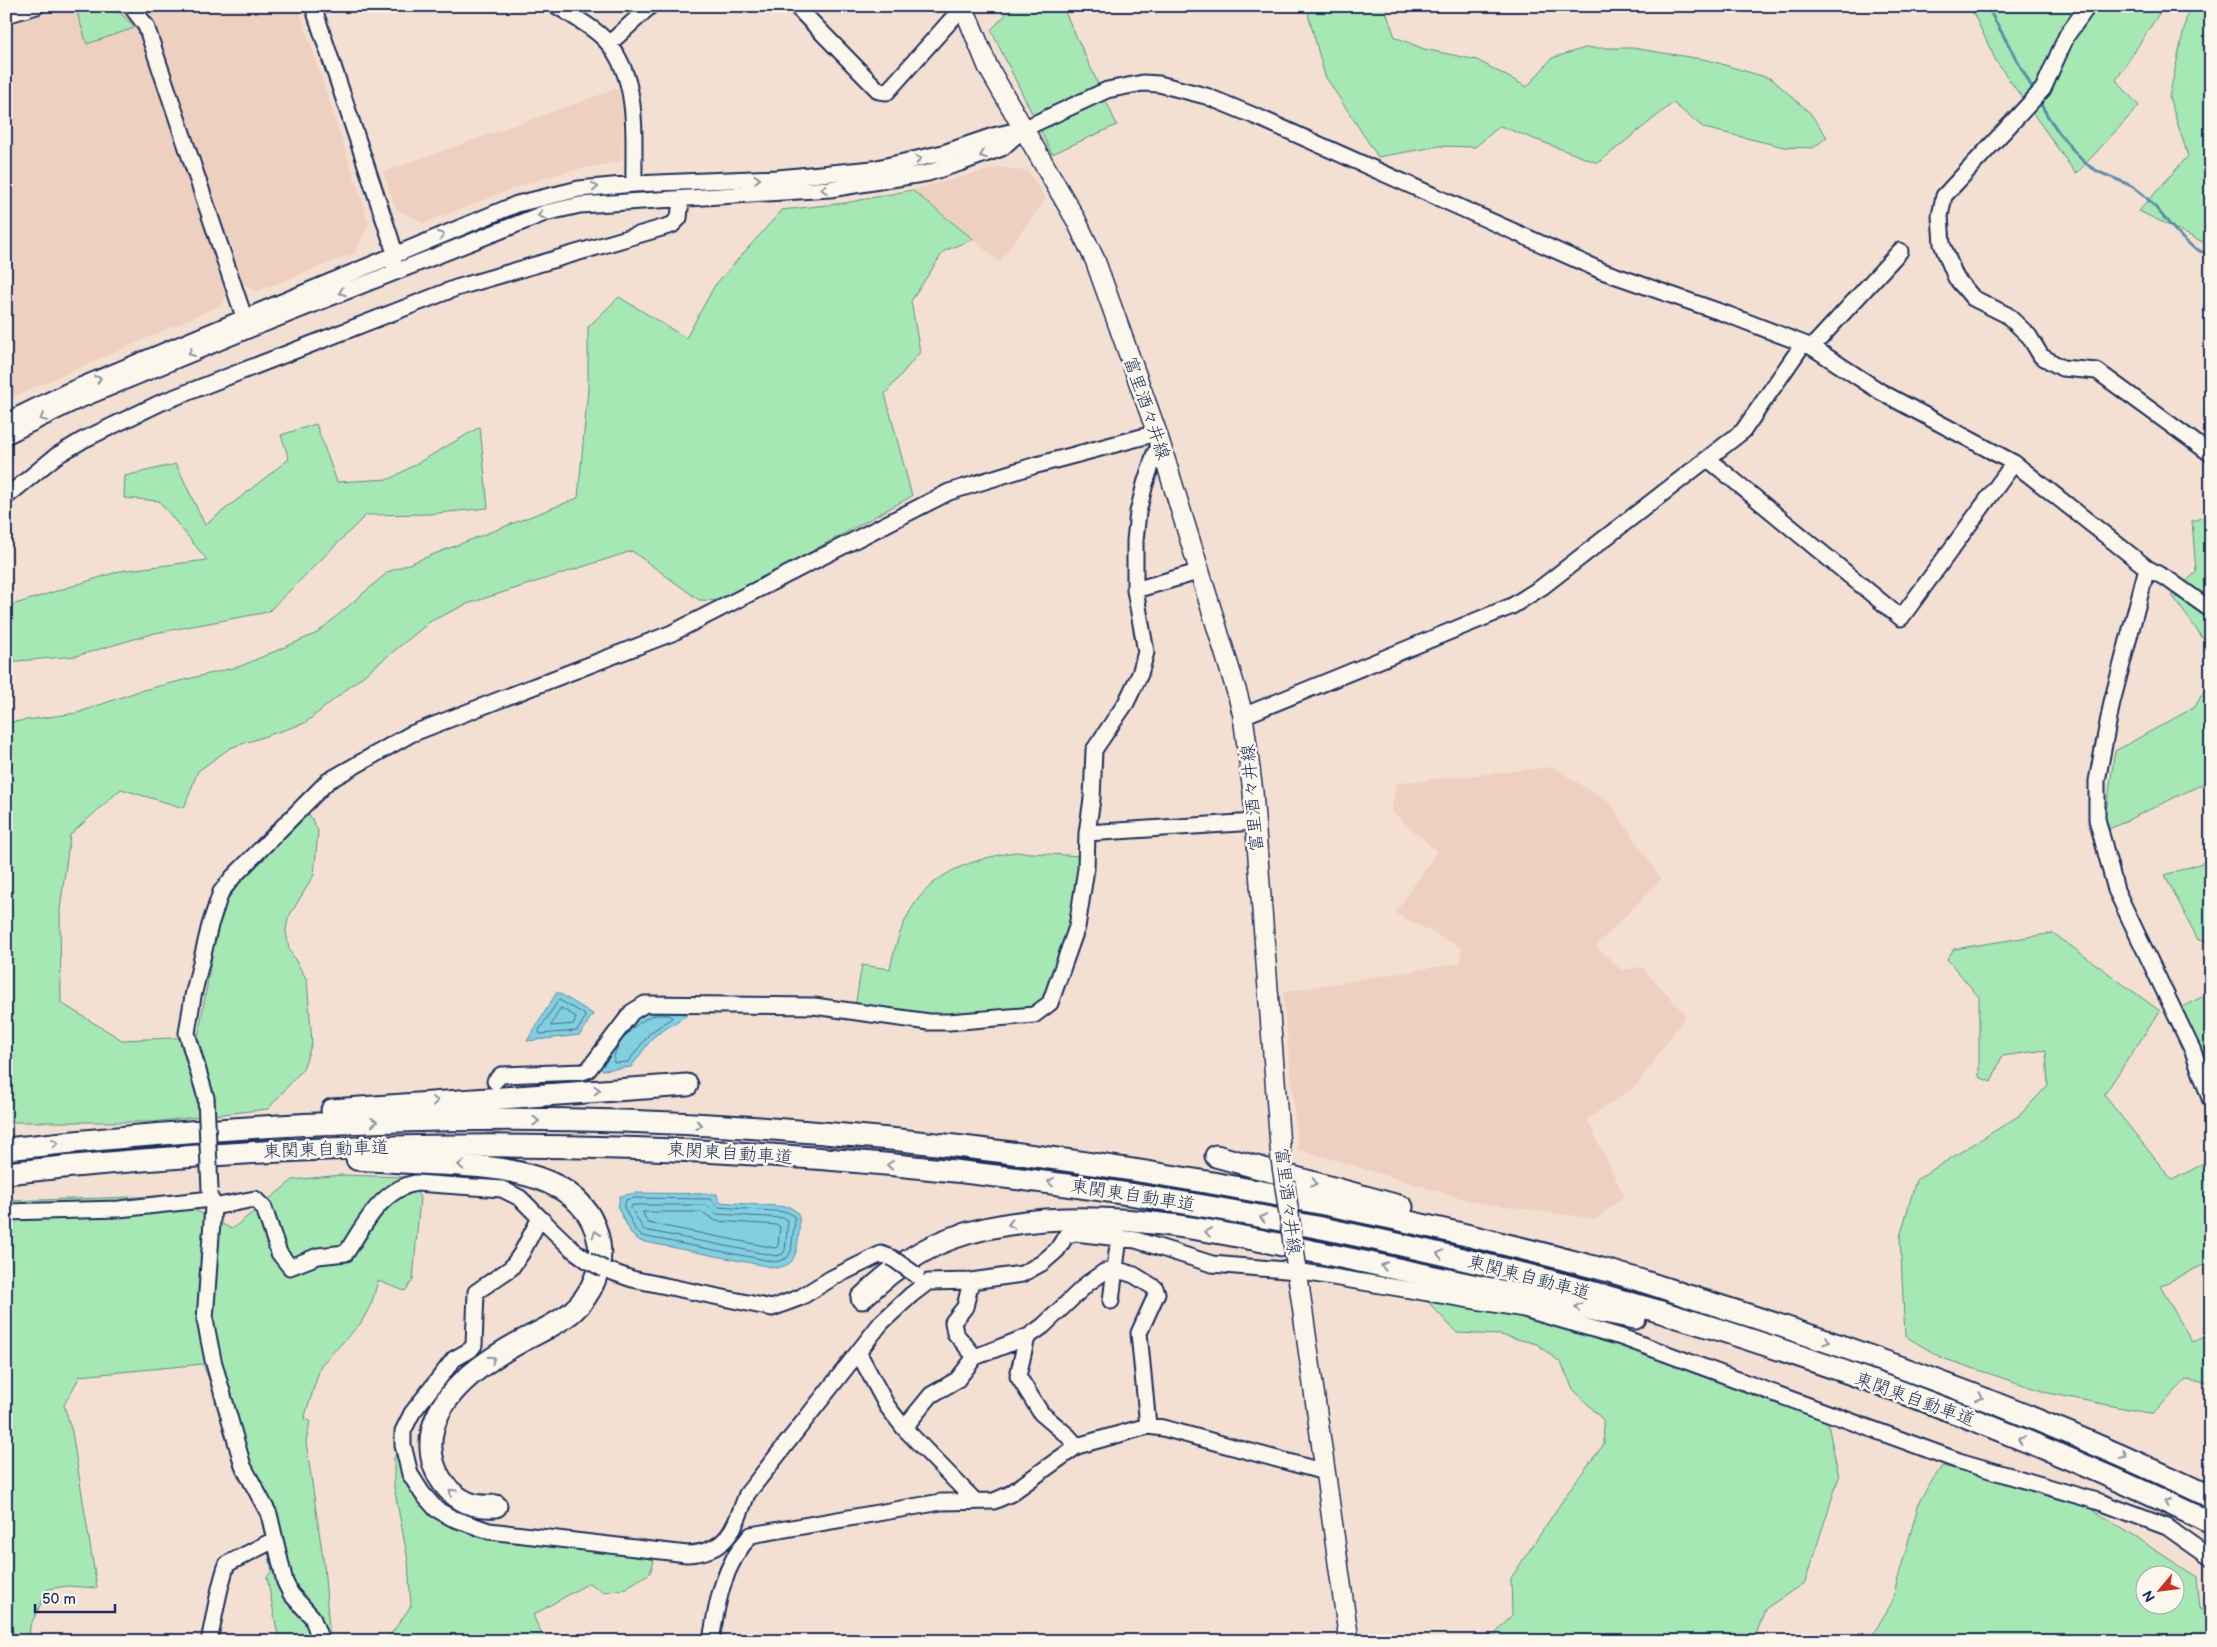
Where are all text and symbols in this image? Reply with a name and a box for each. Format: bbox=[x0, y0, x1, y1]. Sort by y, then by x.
one-way arrow bbox=[979, 149, 987, 159]
one-way arrow bbox=[914, 154, 923, 165]
one-way arrow bbox=[754, 174, 761, 184]
one-way arrow bbox=[591, 182, 599, 193]
one-way arrow bbox=[820, 184, 828, 195]
one-way arrow bbox=[537, 209, 546, 219]
one-way arrow bbox=[436, 231, 444, 241]
one-way arrow bbox=[338, 286, 347, 297]
one-way arrow bbox=[188, 348, 196, 358]
street label: 富里酒々井線 bbox=[1119, 354, 1174, 463]
one-way arrow bbox=[93, 374, 102, 385]
one-way arrow bbox=[39, 412, 48, 422]
street label: 富里酒々井線 bbox=[1237, 743, 1268, 853]
one-way arrow bbox=[594, 1085, 601, 1095]
one-way arrow bbox=[431, 1096, 439, 1107]
one-way arrow bbox=[370, 1116, 378, 1127]
one-way arrow bbox=[533, 1116, 541, 1126]
one-way arrow bbox=[695, 1119, 703, 1130]
street label: 東関東自動車道 bbox=[263, 1137, 389, 1162]
one-way arrow bbox=[51, 1138, 59, 1149]
street label: 東関東自動車道 bbox=[666, 1139, 794, 1168]
street label: 富里酒々井線 bbox=[1271, 1146, 1305, 1256]
one-way arrow bbox=[886, 1159, 894, 1170]
one-way arrow bbox=[457, 1160, 465, 1171]
street label: 東関東自動車道 bbox=[1069, 1175, 1197, 1216]
one-way arrow bbox=[1047, 1177, 1055, 1188]
one-way arrow bbox=[1309, 1178, 1317, 1188]
one-way arrow bbox=[1259, 1213, 1268, 1224]
one-way arrow bbox=[1007, 1219, 1016, 1229]
one-way arrow bbox=[1203, 1227, 1212, 1237]
one-way arrow bbox=[592, 1230, 602, 1239]
one-way arrow bbox=[1435, 1249, 1444, 1260]
street label: 東関東自動車道 bbox=[1465, 1251, 1592, 1304]
one-way arrow bbox=[1380, 1261, 1389, 1272]
one-way arrow bbox=[1573, 1302, 1582, 1313]
one-way arrow bbox=[1822, 1335, 1831, 1345]
one-way arrow bbox=[487, 1356, 496, 1366]
street label: 東関東自動車道 bbox=[1852, 1368, 1978, 1431]
one-way arrow bbox=[1975, 1391, 1983, 1401]
one-way arrow bbox=[2017, 1435, 2026, 1446]
one-way arrow bbox=[2119, 1450, 2128, 1460]
one-way arrow bbox=[448, 1489, 457, 1498]
one-way arrow bbox=[2163, 1498, 2172, 1508]
north arrow bbox=[2134, 1564, 2184, 1614]
scale bar bbox=[35, 1582, 115, 1614]
text: N bbox=[2139, 1587, 2159, 1605]
text: 50 m bbox=[42, 1590, 76, 1609]

